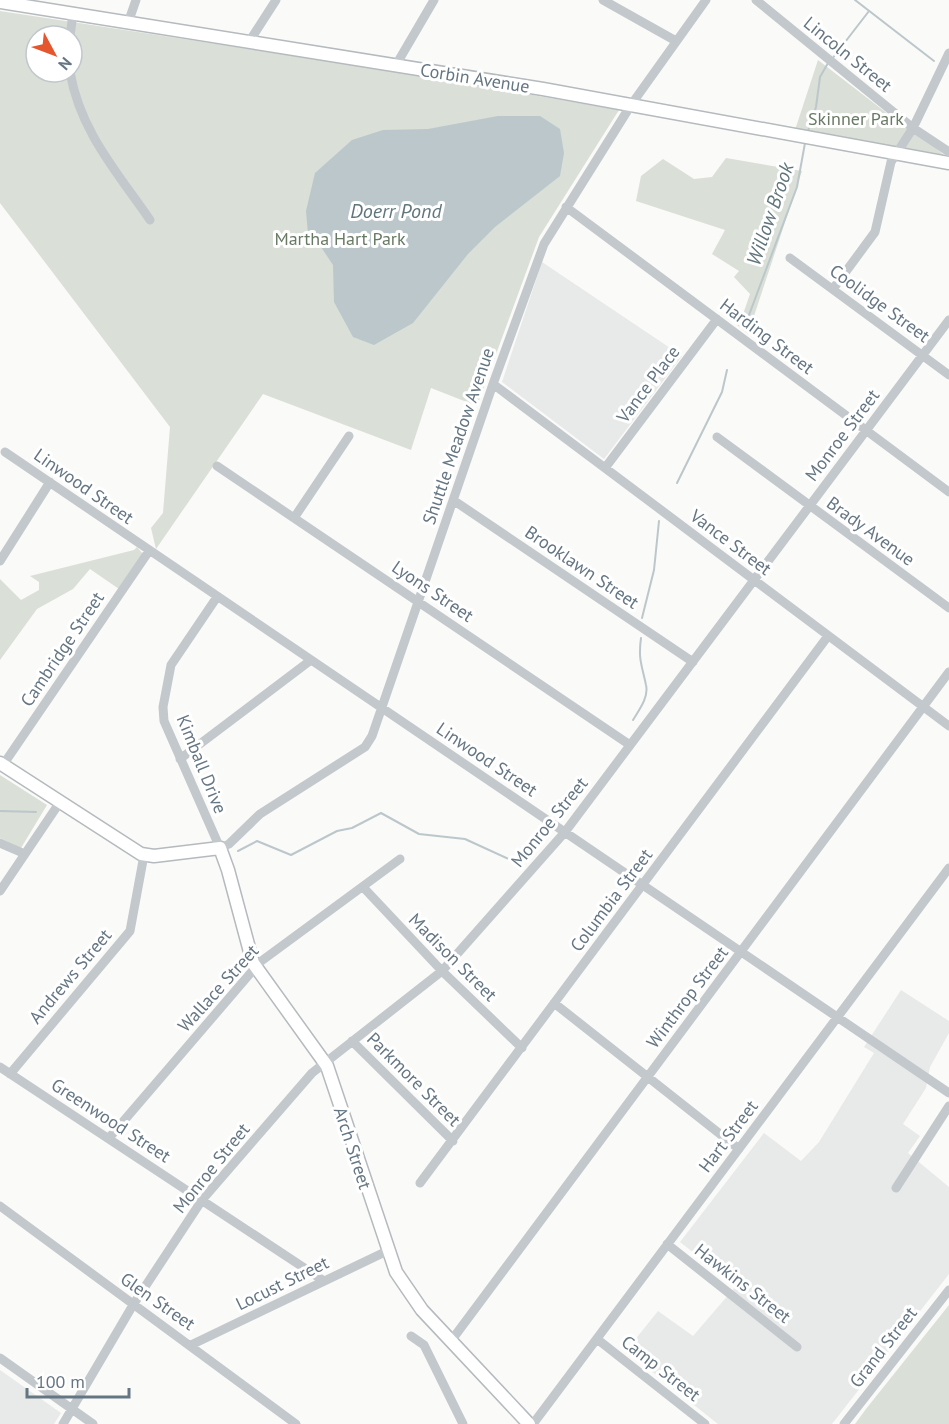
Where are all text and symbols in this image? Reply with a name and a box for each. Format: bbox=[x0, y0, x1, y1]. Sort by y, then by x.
street label: Lincoln Street bbox=[799, 11, 897, 97]
north arrow bbox=[24, 24, 84, 84]
text: N bbox=[54, 53, 76, 74]
street label: Corbin Avenue bbox=[419, 58, 531, 98]
park label: Skinner Park bbox=[808, 107, 904, 130]
water label: Willow Brook bbox=[740, 158, 800, 269]
water label: Doerr Pond bbox=[350, 198, 442, 224]
park label: Martha Hart Park bbox=[274, 227, 406, 250]
street label: Coolidge Street bbox=[825, 259, 935, 347]
street label: Harding Street bbox=[715, 293, 819, 379]
street label: Vance Place bbox=[611, 341, 685, 428]
street label: Shuttle Meadow Avenue bbox=[417, 345, 499, 527]
street label: Monroe Street bbox=[800, 384, 884, 486]
street label: Linwood Street bbox=[30, 443, 138, 529]
street label: Brady Avenue bbox=[822, 491, 920, 571]
street label: Vance Street bbox=[685, 503, 776, 580]
street label: Brooklawn Street bbox=[521, 520, 643, 614]
street label: Lyons Street bbox=[388, 555, 478, 627]
street label: Cambridge Street bbox=[15, 587, 109, 711]
street label: Kimball Drive bbox=[172, 711, 232, 817]
street label: Linwood Street bbox=[432, 717, 542, 801]
street label: Monroe Street bbox=[506, 772, 592, 872]
street label: Columbia Street bbox=[565, 844, 657, 956]
street label: Madison Street bbox=[404, 908, 502, 1006]
street label: Andrews Street bbox=[24, 924, 116, 1028]
street label: Wallace Street bbox=[173, 939, 263, 1037]
street label: Winthrop Street bbox=[641, 941, 733, 1053]
street label: Parkmore Street bbox=[362, 1027, 466, 1131]
street label: Greenwood Street bbox=[47, 1073, 175, 1167]
street label: Hart Street bbox=[693, 1095, 763, 1177]
street label: Arch Street bbox=[329, 1104, 377, 1192]
street label: Monroe Street bbox=[168, 1118, 254, 1218]
street label: Hawkins Street bbox=[690, 1238, 796, 1328]
street label: Locust Street bbox=[232, 1251, 332, 1315]
street label: Glen Street bbox=[116, 1267, 200, 1335]
street label: Grand Street bbox=[844, 1302, 922, 1392]
street label: Camp Street bbox=[617, 1330, 705, 1406]
scale bar bbox=[27, 1361, 129, 1399]
text: 100 m bbox=[36, 1370, 85, 1393]

